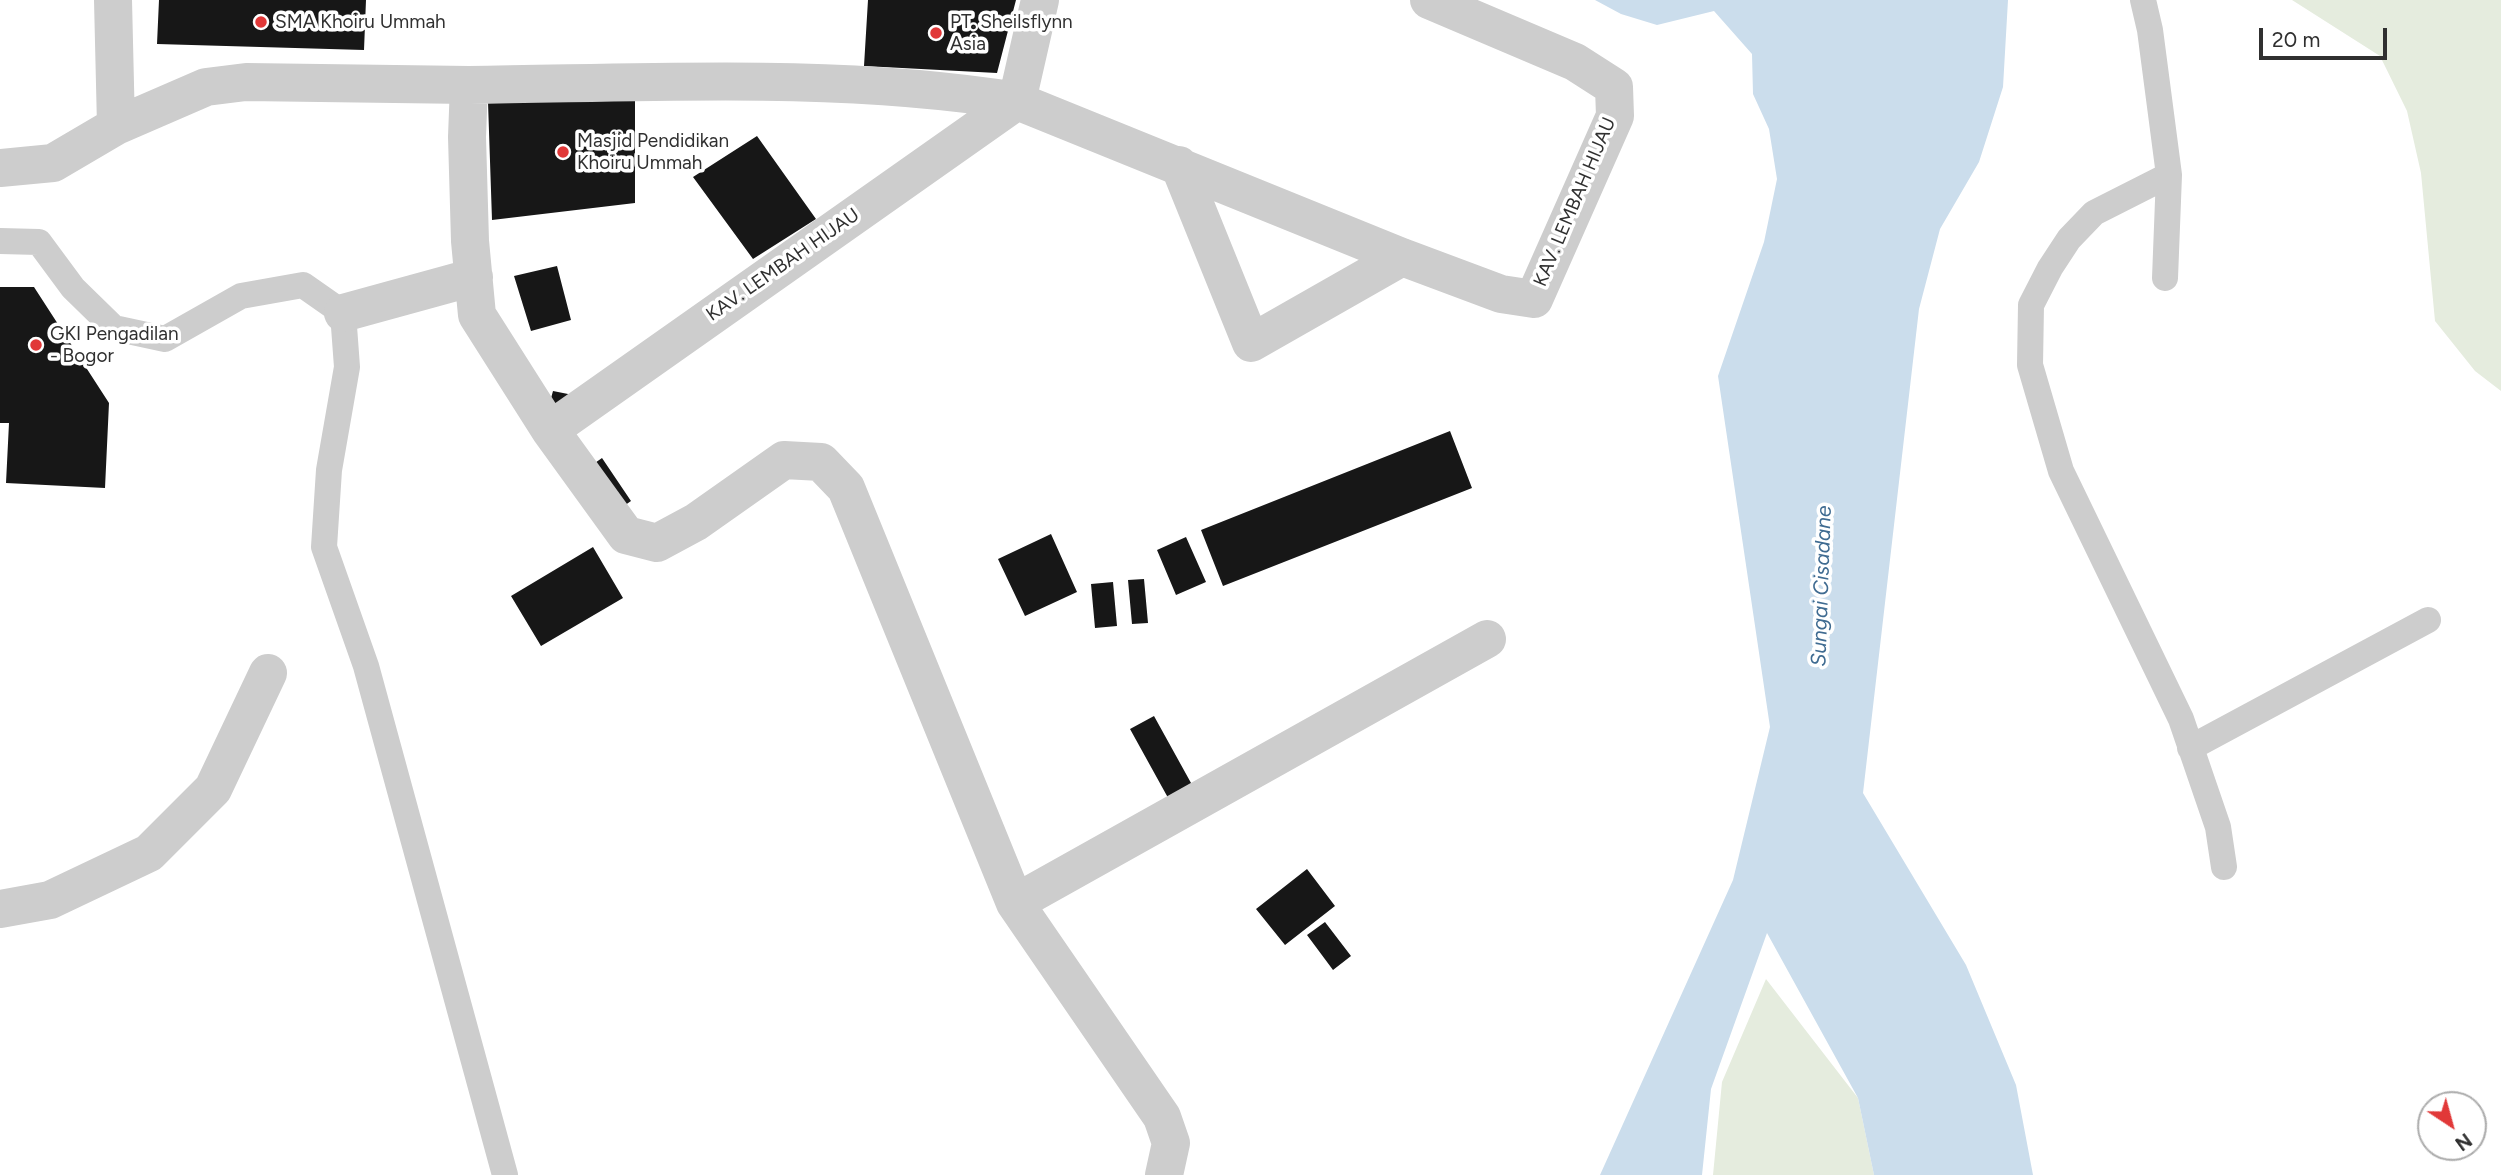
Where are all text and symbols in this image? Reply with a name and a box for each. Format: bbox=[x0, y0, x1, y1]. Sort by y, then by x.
place label: SMA Khoiru Ummah bbox=[275, 11, 446, 33]
place label: PT. Sheilsflynn Asia bbox=[950, 11, 1073, 55]
marker: SMA Khoiru Ummah bbox=[253, 14, 269, 30]
scale bar bbox=[2263, 14, 2391, 58]
marker: PT. Sheilsflynn Asia bbox=[928, 25, 944, 41]
text: 20 m bbox=[2272, 27, 2320, 52]
street label: KAV. LEMBAH HIJAU bbox=[1529, 114, 1621, 290]
place label: Masjid Pendidikan Khoiru Ummah bbox=[577, 130, 729, 174]
marker: Masjid Pendidikan Khoiru Ummah bbox=[555, 144, 571, 160]
street label: KAV. LEMBAH HIJAU bbox=[702, 204, 864, 326]
place label: GKI Pengadilan - Bogor bbox=[50, 323, 179, 367]
marker: GKI Pengadilan - Bogor bbox=[28, 337, 44, 353]
water label: Sungai Cisadane bbox=[1807, 505, 1837, 667]
north arrow bbox=[2417, 1091, 2487, 1161]
text: N bbox=[2451, 1128, 2476, 1155]

